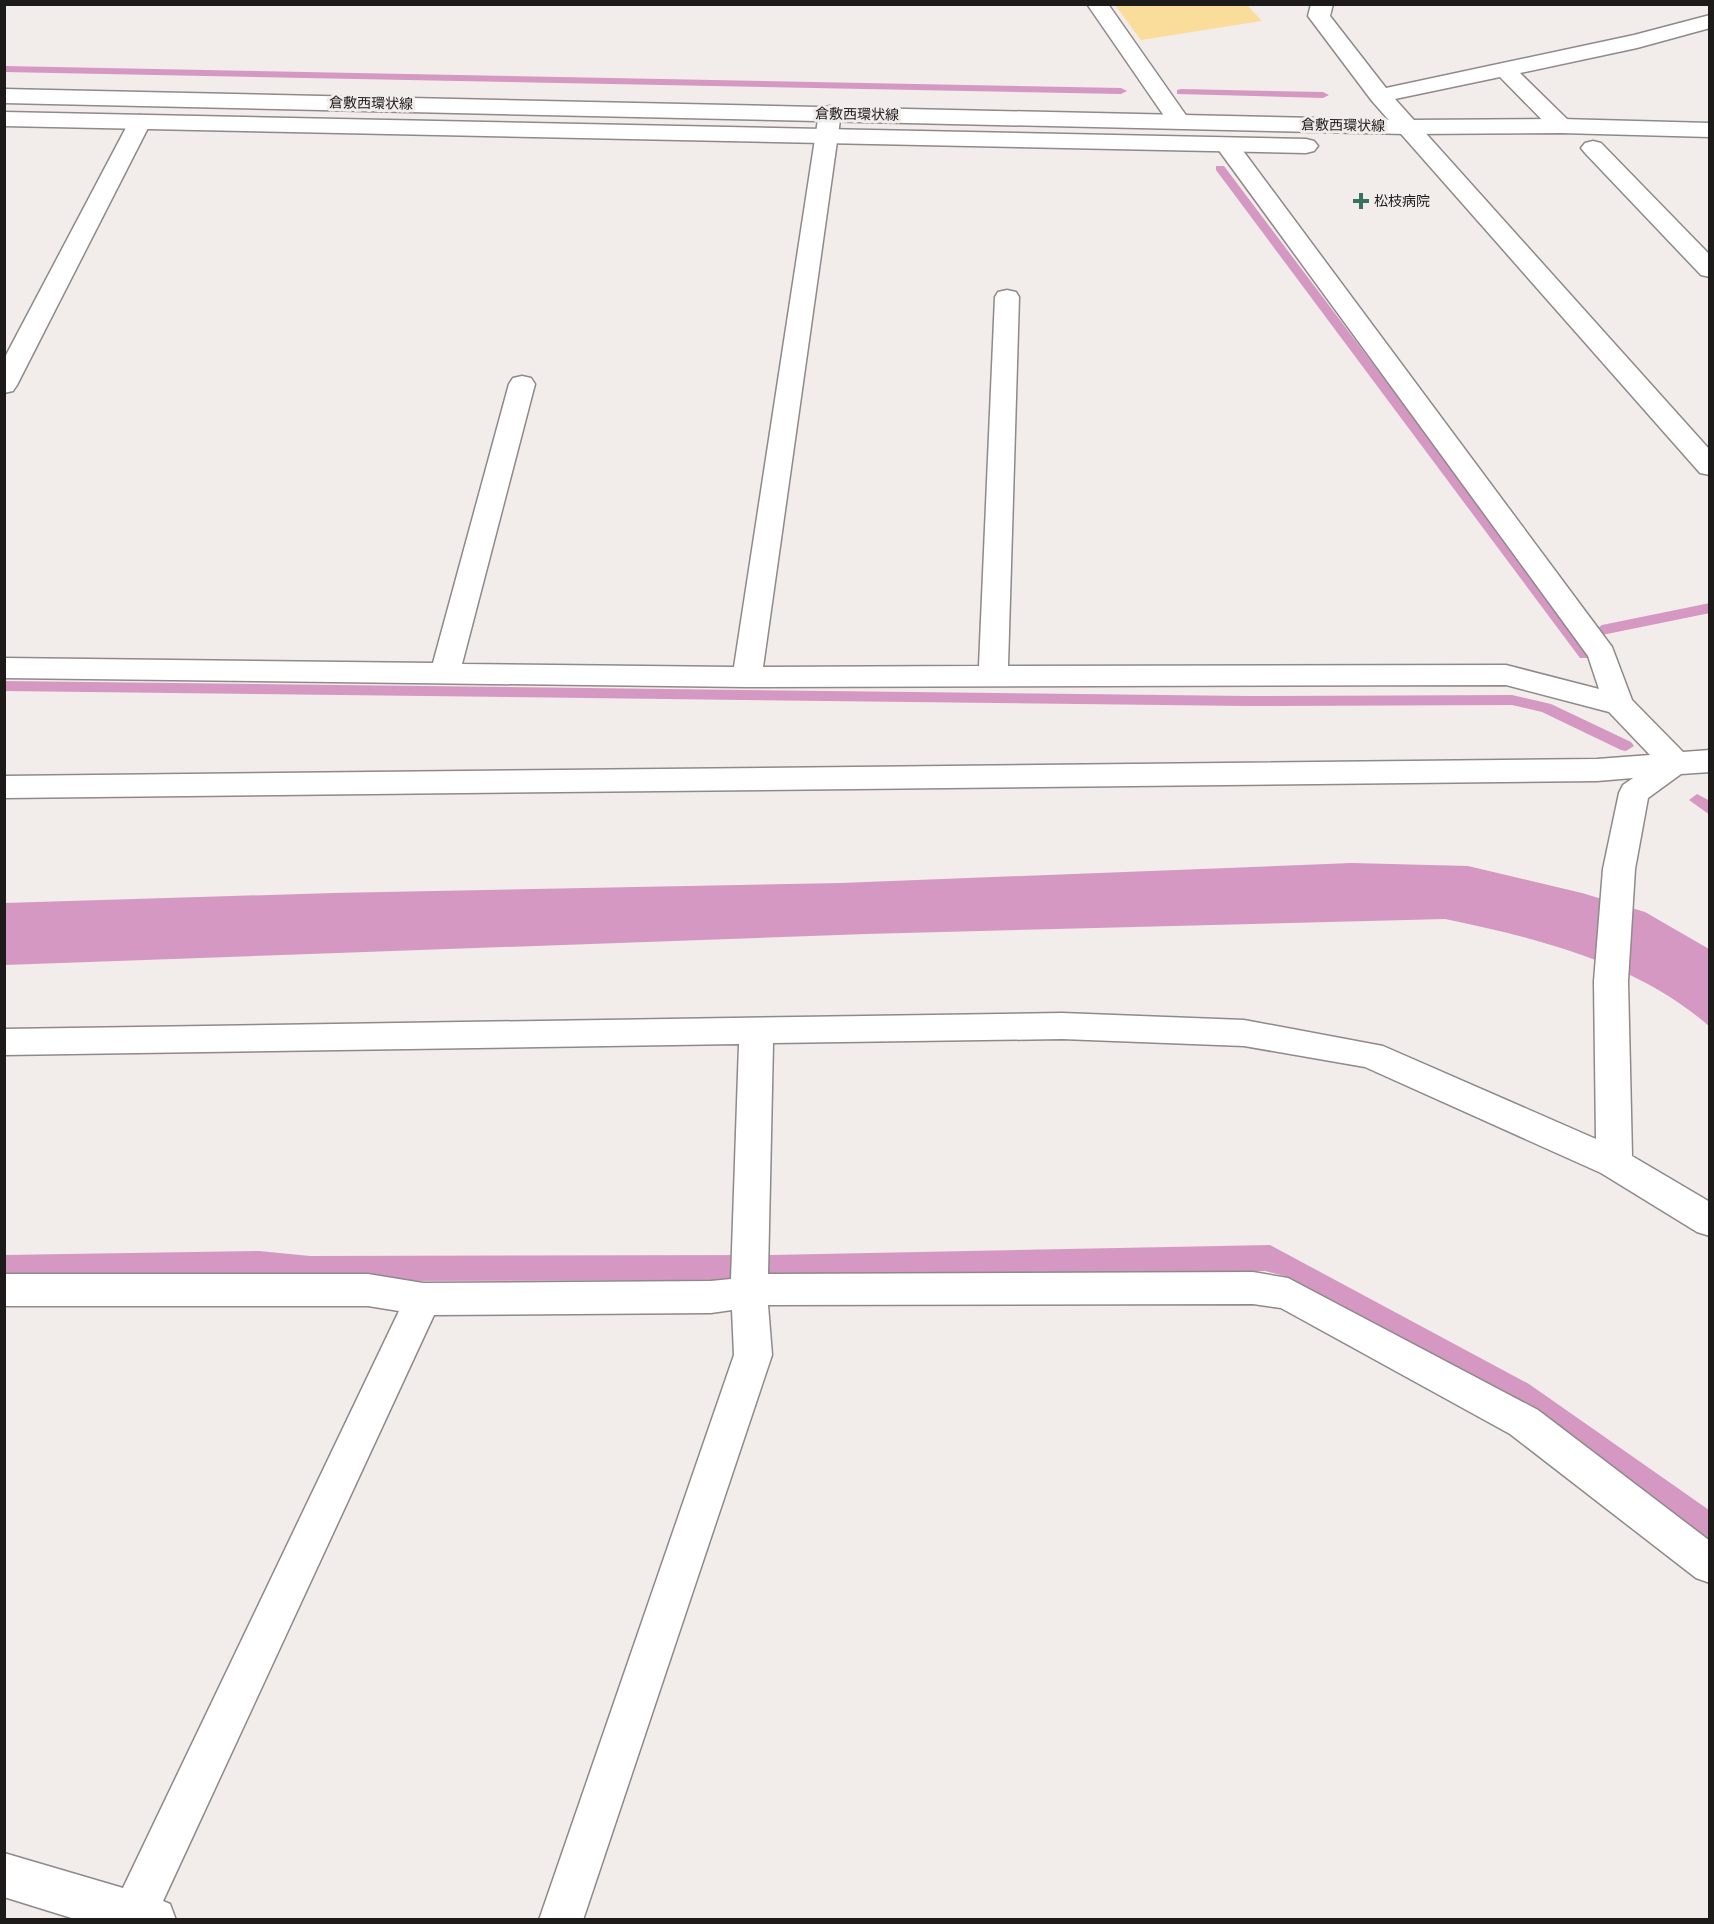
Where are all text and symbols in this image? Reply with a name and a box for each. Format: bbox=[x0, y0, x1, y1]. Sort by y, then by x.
street label: 倉敷西環状線 bbox=[329, 94, 413, 112]
street label: 倉敷西環状線 bbox=[815, 105, 899, 123]
street label: 倉敷西環状線 bbox=[1301, 116, 1385, 134]
marker: 松枝病院 bbox=[1352, 192, 1370, 210]
place label: 松枝病院 bbox=[1374, 193, 1430, 209]

